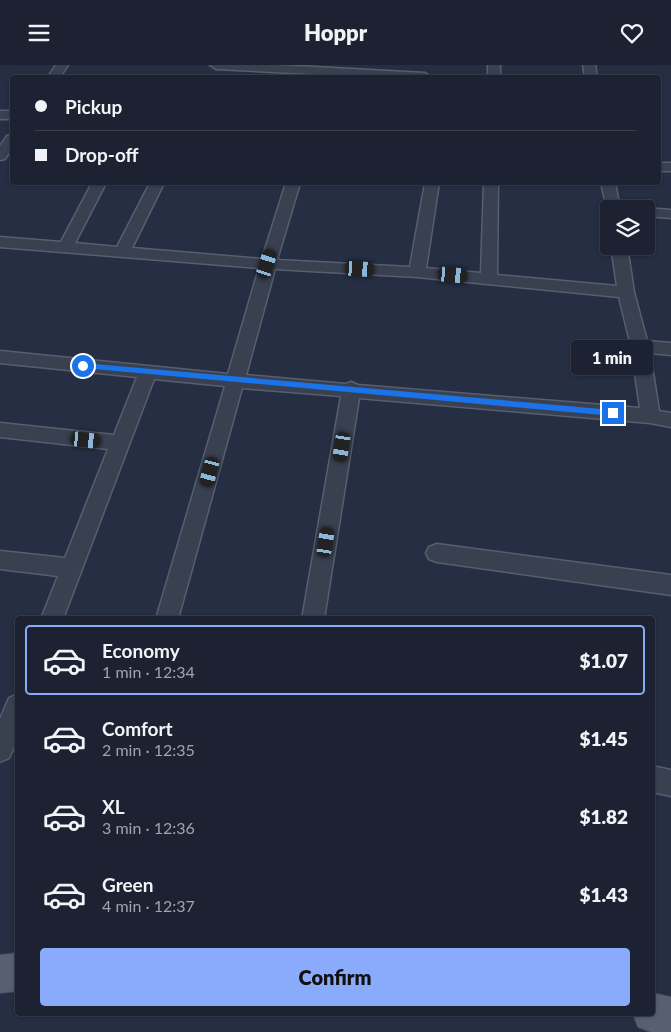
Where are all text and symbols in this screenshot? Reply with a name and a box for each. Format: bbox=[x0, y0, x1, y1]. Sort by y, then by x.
icon: menu bbox=[25, 19, 53, 47]
text: Hoppr bbox=[304, 19, 367, 46]
icon: heart bbox=[618, 19, 646, 47]
text: Pickup bbox=[65, 95, 122, 118]
text: Drop-off bbox=[65, 143, 139, 166]
map controls bbox=[600, 200, 655, 255]
button: layers bbox=[600, 200, 655, 255]
car bbox=[255, 247, 278, 281]
car bbox=[344, 261, 375, 277]
car bbox=[437, 266, 468, 284]
callout: 1 min bbox=[572, 341, 654, 375]
text: 1 min bbox=[592, 348, 632, 367]
route start bbox=[72, 355, 94, 377]
route end bbox=[602, 402, 624, 424]
car bbox=[70, 431, 101, 449]
car bbox=[332, 431, 351, 463]
car bbox=[198, 456, 221, 488]
car bbox=[316, 526, 335, 558]
icon: car bbox=[42, 638, 87, 683]
text: Economy bbox=[102, 639, 180, 662]
text: $1.07 bbox=[579, 649, 628, 672]
text: 1 min · 12:34 bbox=[102, 662, 195, 681]
icon: car bbox=[42, 716, 87, 761]
text: Comfort bbox=[102, 717, 173, 740]
text: $1.45 bbox=[579, 727, 628, 750]
text: 2 min · 12:35 bbox=[102, 740, 195, 759]
icon: car bbox=[42, 794, 87, 839]
text: XL bbox=[102, 795, 125, 818]
text: $1.82 bbox=[579, 805, 628, 828]
text: 3 min · 12:36 bbox=[102, 818, 195, 837]
icon: car bbox=[42, 872, 87, 917]
text: Green bbox=[102, 873, 153, 896]
text: $1.43 bbox=[579, 883, 628, 906]
text: 4 min · 12:37 bbox=[102, 896, 195, 915]
button: Confirm bbox=[40, 948, 630, 1006]

